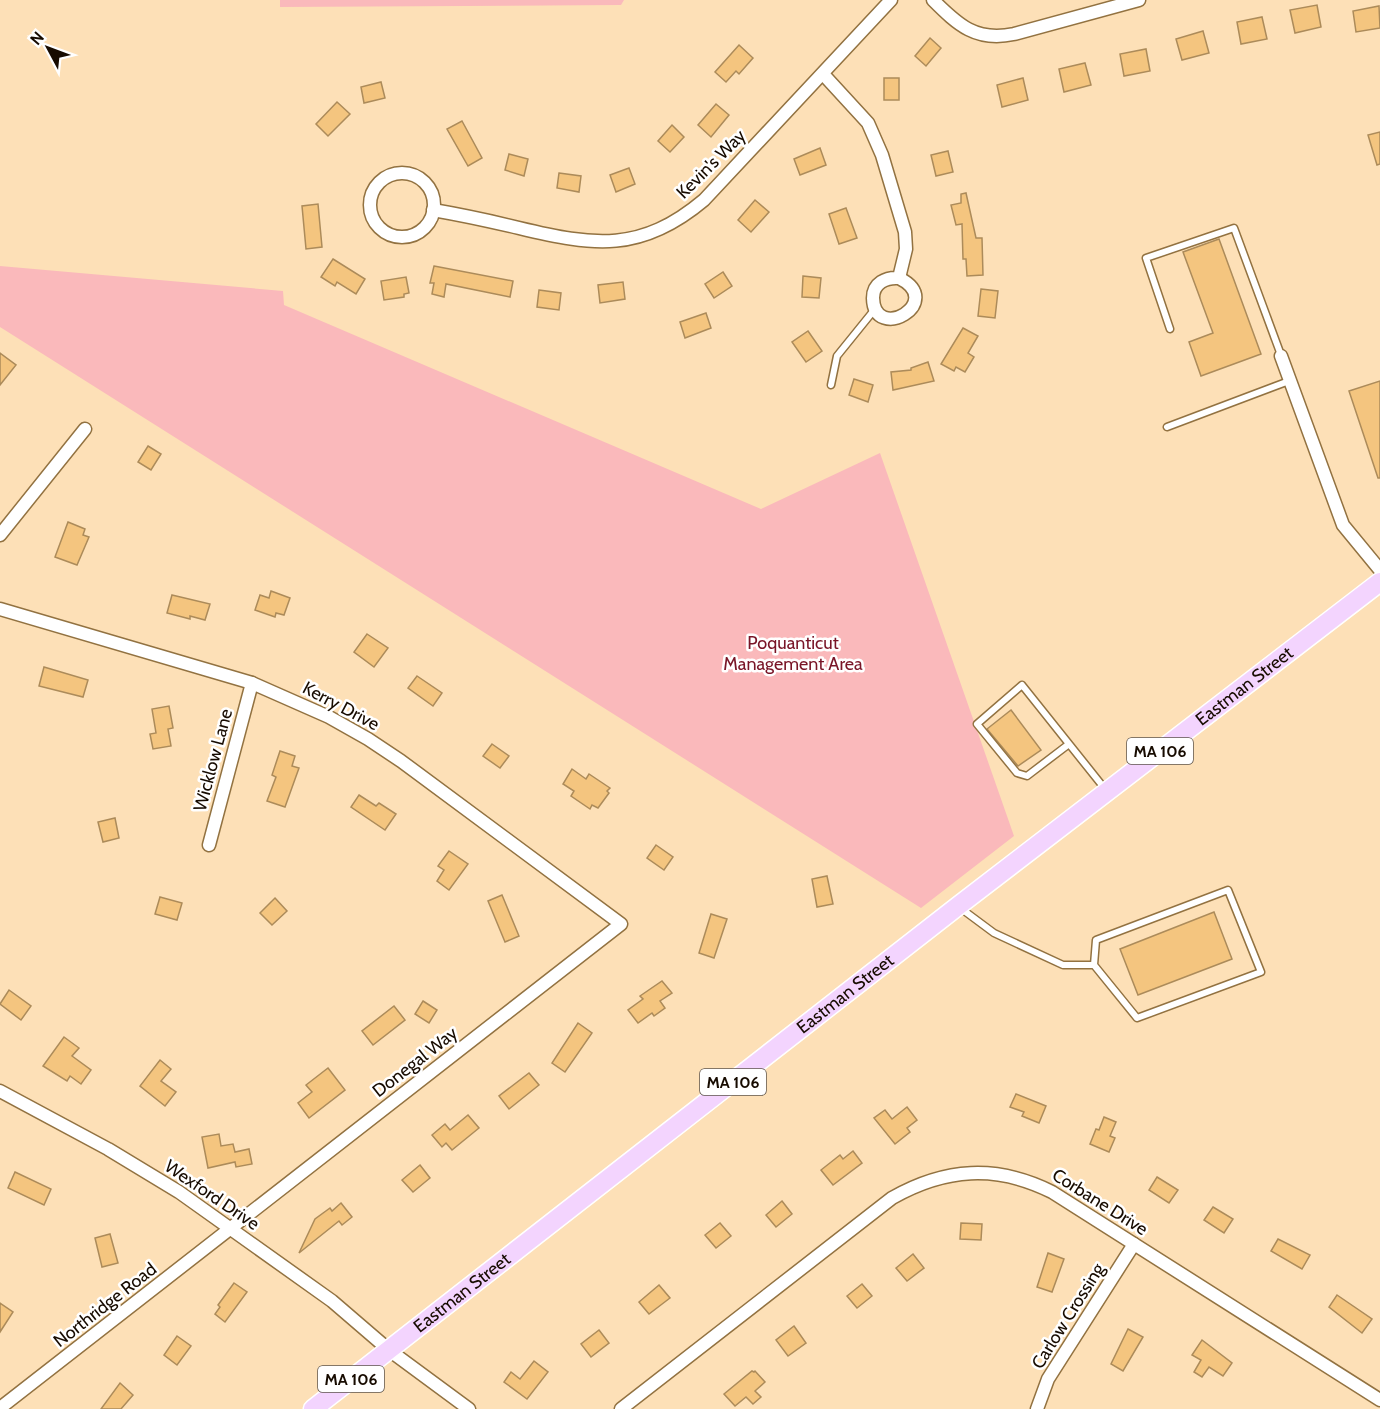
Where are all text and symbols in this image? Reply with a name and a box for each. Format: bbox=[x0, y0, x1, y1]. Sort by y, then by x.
north arrow bbox=[18, 18, 78, 78]
text: N bbox=[26, 28, 48, 49]
street label: Kevin's Way bbox=[672, 125, 750, 203]
park label: Poquanticut Management Area bbox=[723, 632, 863, 675]
street label: Eastman Street bbox=[1191, 642, 1297, 730]
street label: Kerry Drive bbox=[299, 677, 383, 735]
street label: Wicklow Lane bbox=[189, 706, 237, 814]
road number: MA 106 bbox=[1127, 738, 1193, 764]
street label: Eastman Street bbox=[792, 949, 898, 1039]
street label: Donegal Way bbox=[368, 1022, 462, 1102]
road number: MA 106 bbox=[700, 1069, 766, 1095]
street label: Wexford Drive bbox=[160, 1155, 264, 1235]
street label: Corbane Drive bbox=[1048, 1164, 1152, 1240]
street label: Eastman Street bbox=[409, 1248, 515, 1337]
street label: Northridge Road bbox=[49, 1258, 161, 1352]
street label: Carlow Crossing bbox=[1027, 1258, 1110, 1373]
road number: MA 106 bbox=[318, 1366, 384, 1392]

